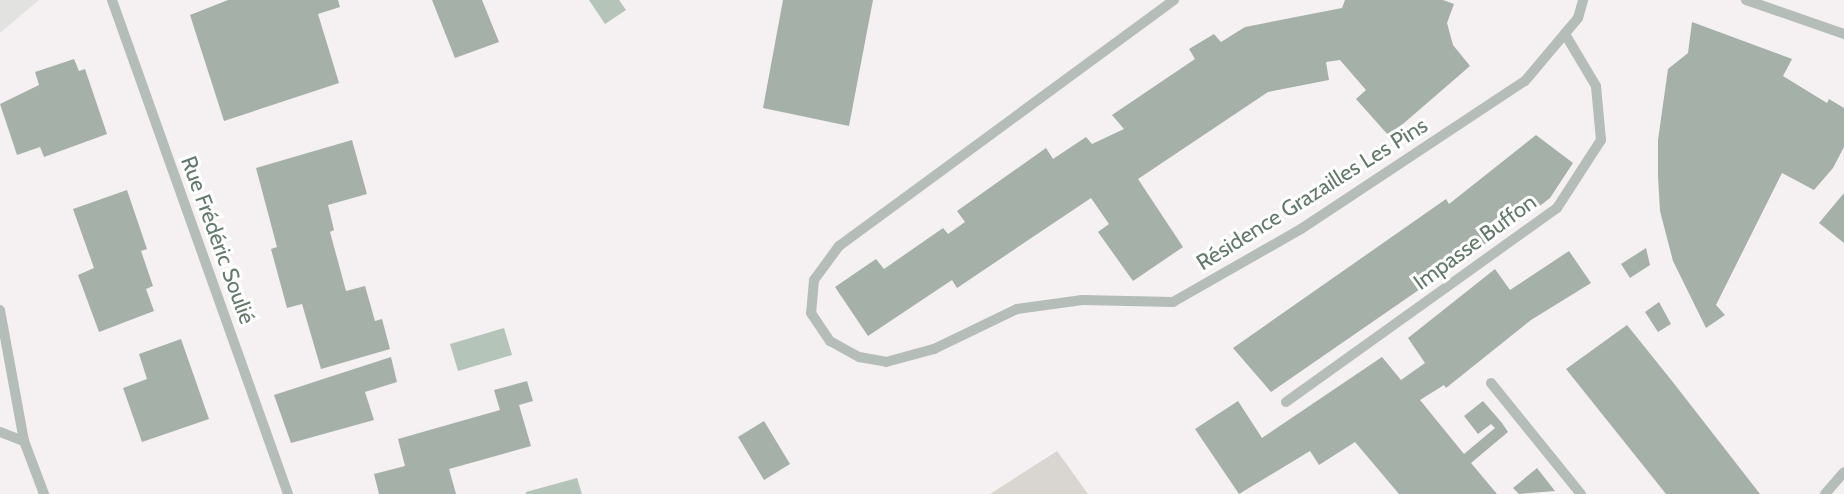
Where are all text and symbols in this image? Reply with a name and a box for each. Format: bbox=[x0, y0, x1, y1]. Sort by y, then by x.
street label: Résidence Grazailles Les Pins bbox=[1192, 112, 1432, 276]
street label: Rue Frédéric Soulié bbox=[175, 152, 261, 328]
street label: Impasse Buffon bbox=[1408, 189, 1542, 295]

